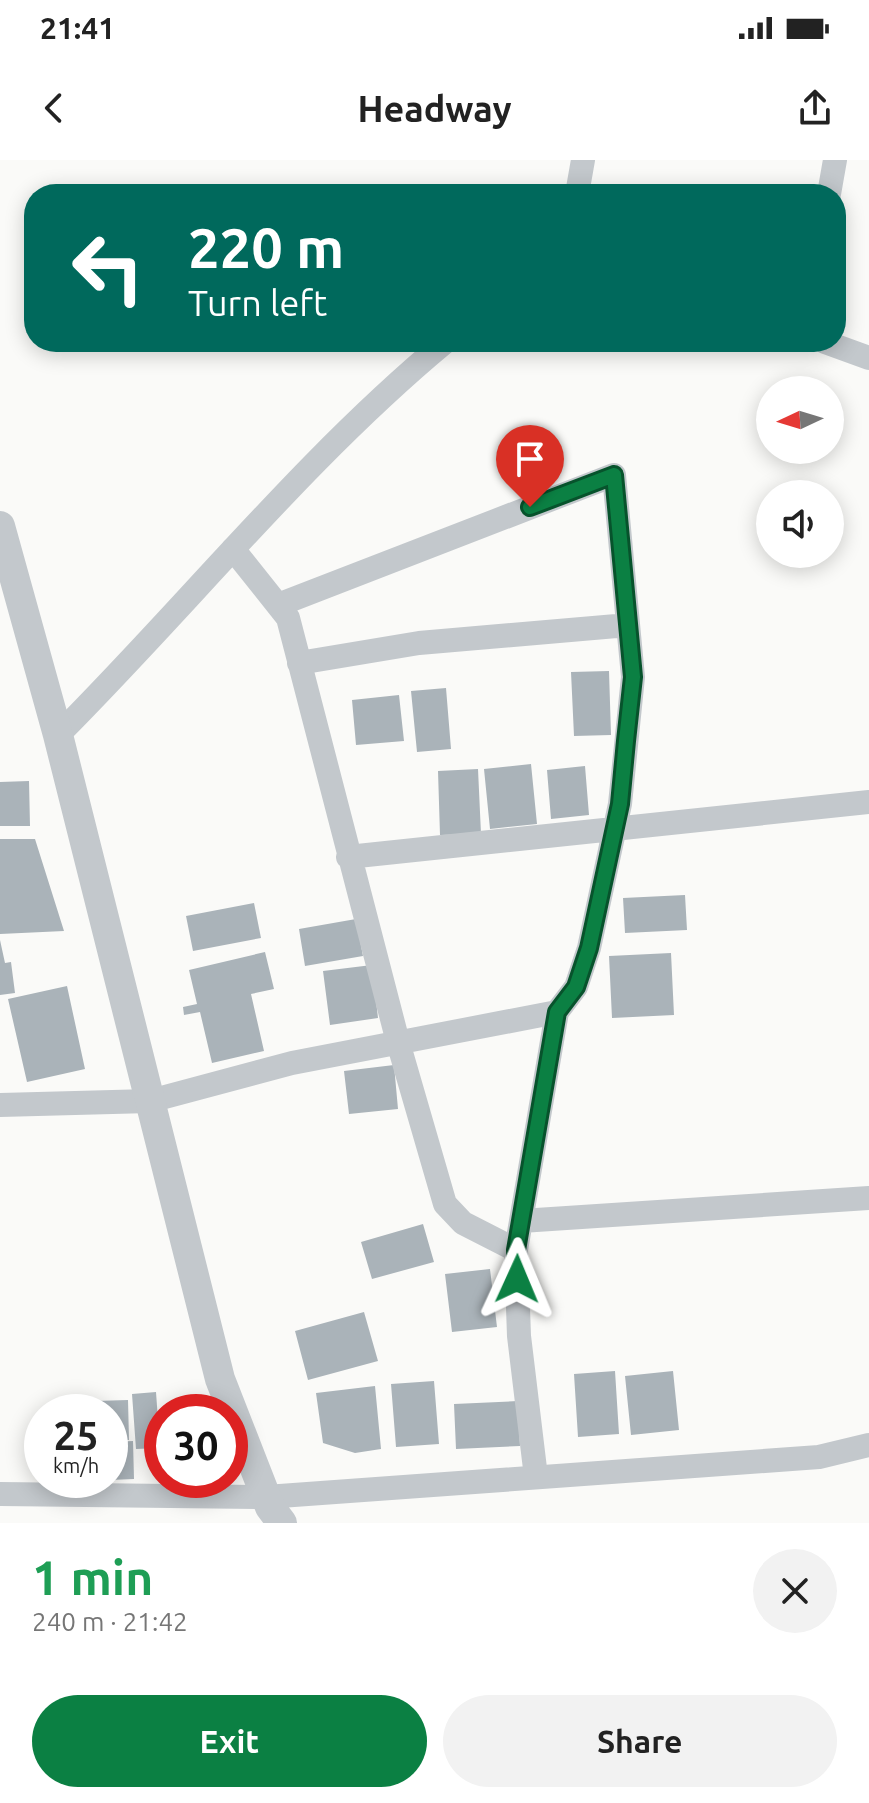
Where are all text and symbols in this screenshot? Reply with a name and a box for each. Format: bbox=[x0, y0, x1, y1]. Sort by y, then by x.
text: 21:41 bbox=[40, 11, 115, 45]
icon: back bbox=[32, 86, 76, 130]
icon: share bbox=[793, 86, 837, 130]
text: Headway bbox=[357, 88, 512, 129]
icon: left bbox=[56, 216, 160, 320]
text: 220 m bbox=[188, 216, 344, 279]
text: Turn left bbox=[188, 282, 327, 323]
north arrow bbox=[756, 376, 844, 464]
map controls bbox=[756, 376, 844, 568]
pin bbox=[496, 425, 564, 507]
icon: arrive bbox=[508, 437, 552, 481]
button: sound bbox=[756, 480, 844, 568]
position arrow bbox=[475, 1237, 559, 1321]
speed limit sign: 30 bbox=[144, 1394, 248, 1498]
text: 25 bbox=[53, 1413, 99, 1458]
text: km/h bbox=[53, 1454, 99, 1477]
button: close bbox=[753, 1549, 837, 1633]
text: 1 min bbox=[32, 1550, 153, 1604]
text: 240 m · 21:42 bbox=[32, 1607, 188, 1636]
button: Exit bbox=[32, 1695, 427, 1787]
button: Share bbox=[443, 1695, 837, 1787]

